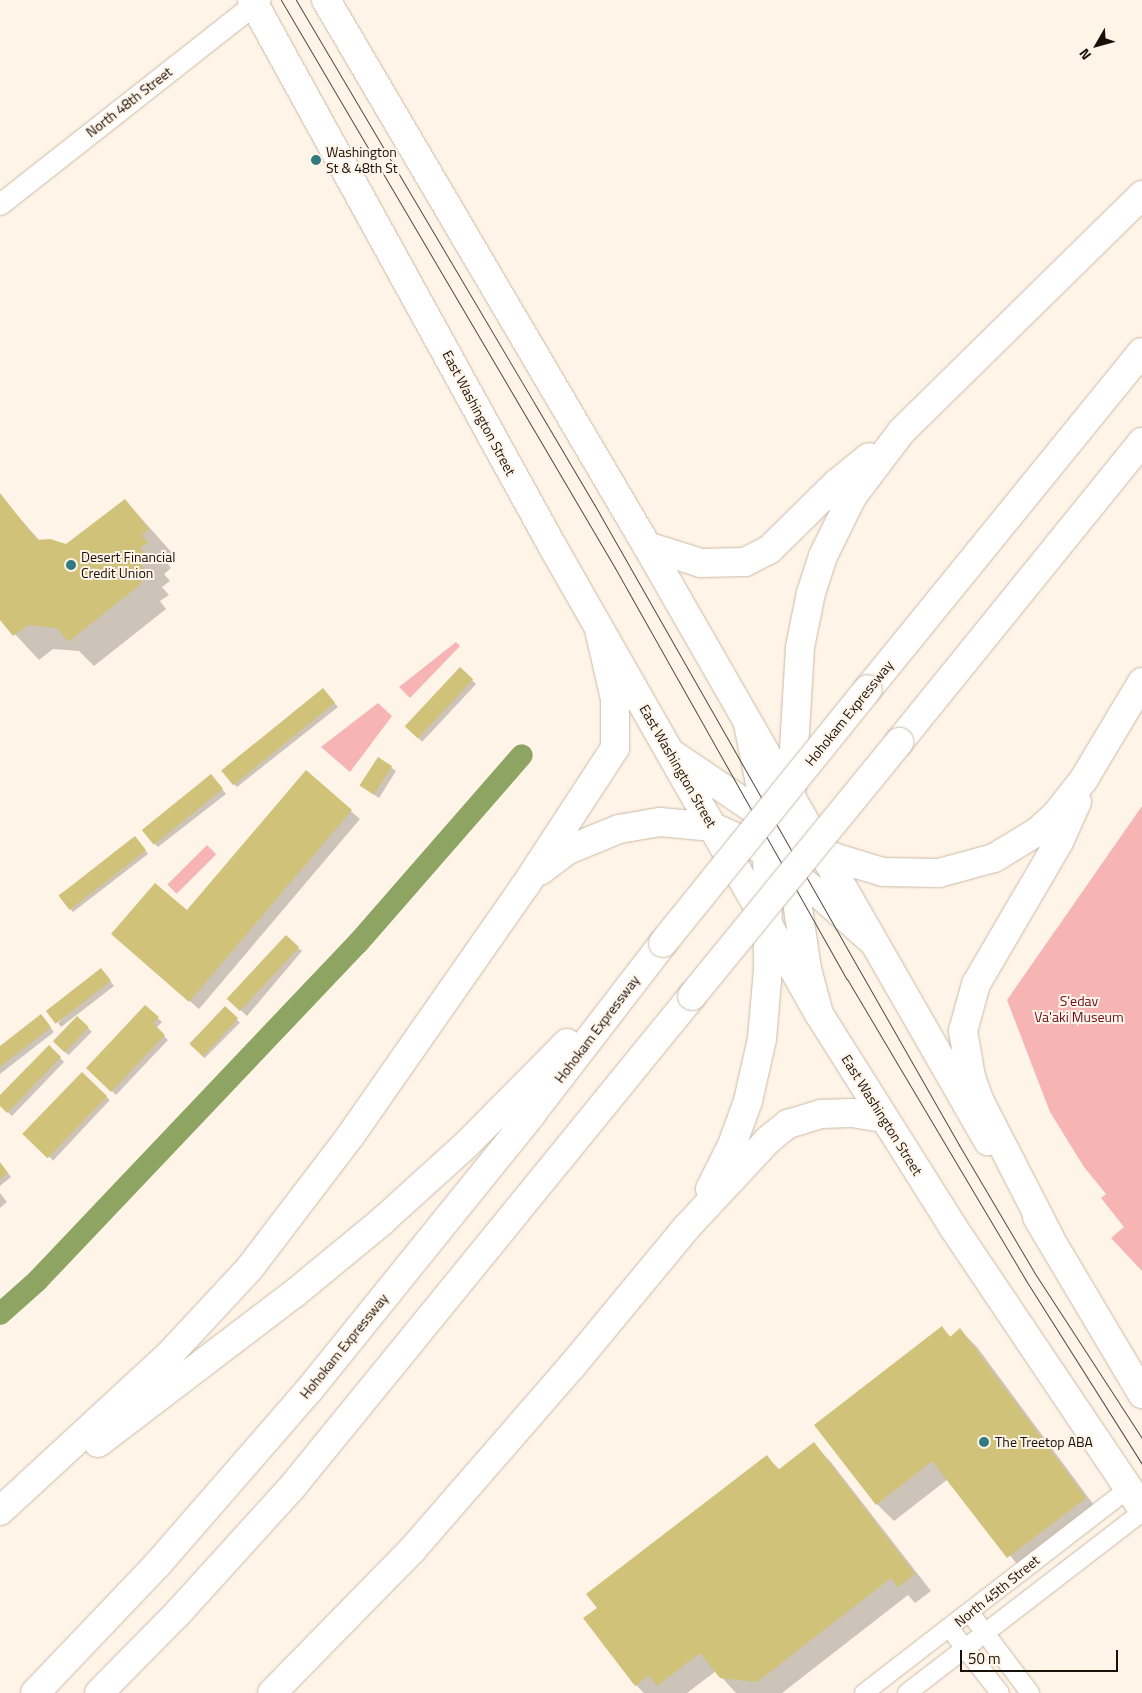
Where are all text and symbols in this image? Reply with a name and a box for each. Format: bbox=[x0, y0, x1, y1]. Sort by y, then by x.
north arrow bbox=[1072, 20, 1122, 70]
text: N bbox=[1074, 44, 1096, 65]
street label: North 48th Street bbox=[83, 63, 175, 141]
place label: Washington St & 48th St bbox=[326, 144, 398, 176]
marker: Washington St & 48th St bbox=[310, 154, 322, 166]
street label: East Washington Street bbox=[439, 348, 519, 478]
place label: Desert Financial Credit Union bbox=[81, 549, 175, 582]
marker: Desert Financial Credit Union bbox=[65, 559, 77, 571]
street label: Hohokam Expressway bbox=[801, 657, 897, 769]
street label: East Washington Street bbox=[636, 701, 720, 831]
street label: Hohokam Expressway bbox=[551, 972, 643, 1086]
park label: S'edav Va'aki Museum bbox=[1034, 993, 1124, 1026]
street label: East Washington Street bbox=[838, 1051, 926, 1179]
street label: Hohokam Expressway bbox=[296, 1290, 392, 1402]
place label: The Treetop ABA bbox=[995, 1434, 1093, 1450]
marker: The Treetop ABA bbox=[977, 1435, 991, 1449]
street label: North 45th Street bbox=[951, 1552, 1043, 1630]
scale bar bbox=[962, 1640, 1120, 1672]
text: 50 m bbox=[968, 1647, 1001, 1670]

